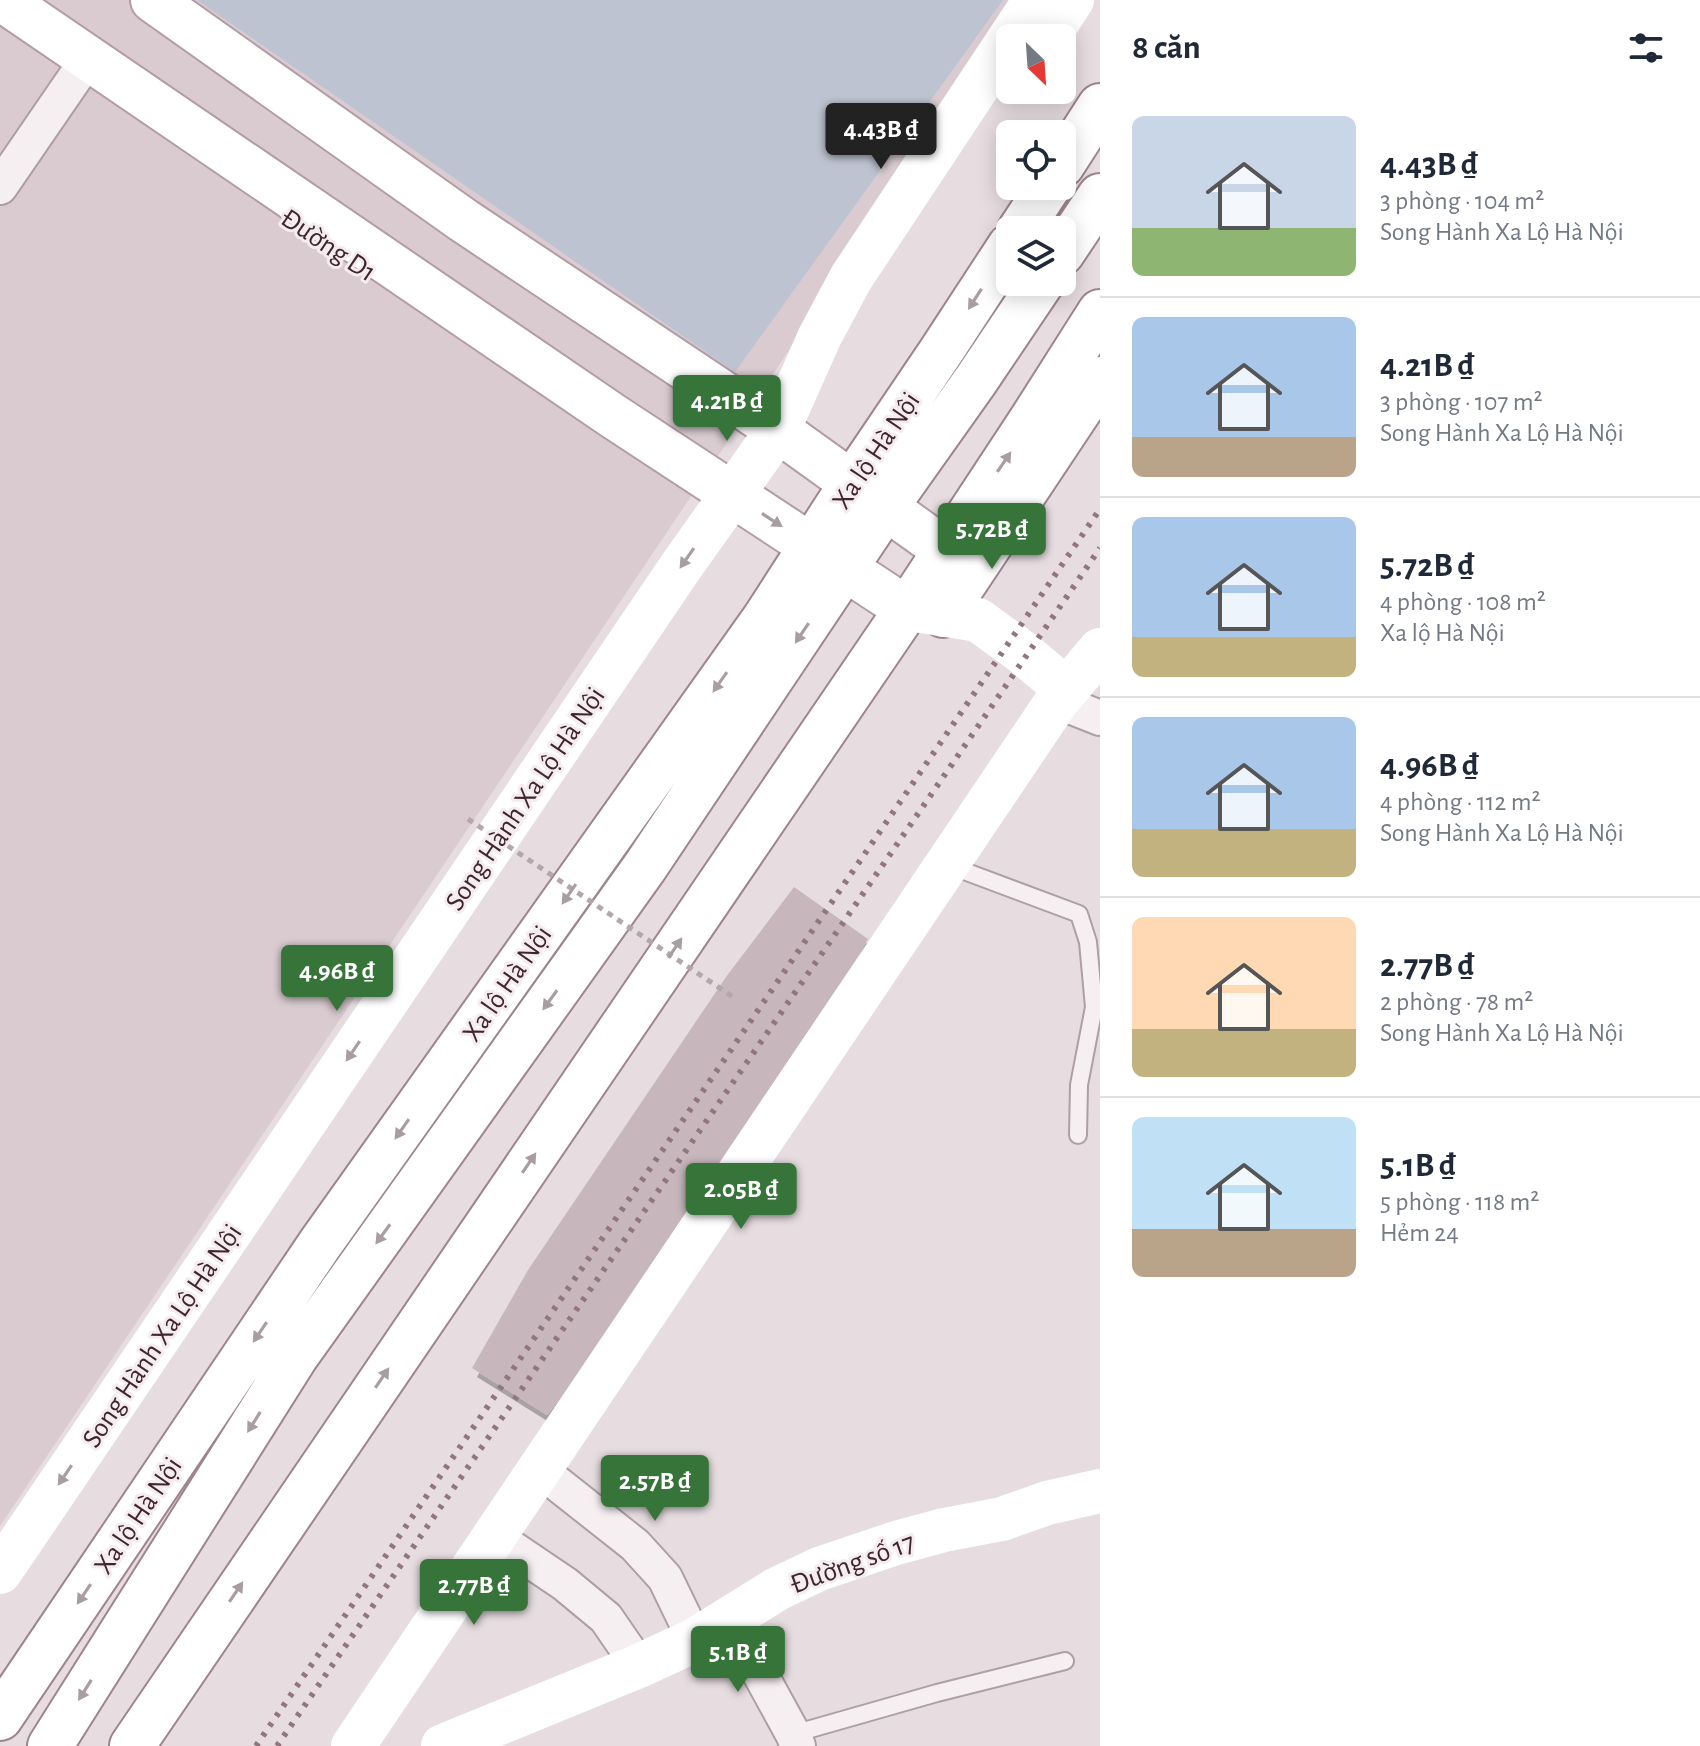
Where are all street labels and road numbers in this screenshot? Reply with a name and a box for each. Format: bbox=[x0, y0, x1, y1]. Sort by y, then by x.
street label: Đường D1 bbox=[275, 204, 380, 287]
street label: Xa lộ Hà Nội bbox=[827, 388, 926, 515]
street label: Song Hành Xa Lộ Hà Nội bbox=[441, 682, 611, 916]
street label: Xa lộ Hà Nội bbox=[458, 921, 558, 1047]
street label: Song Hành Xa Lộ Hà Nội bbox=[78, 1219, 248, 1453]
street label: Xa lộ Hà Nội bbox=[89, 1453, 188, 1580]
street label: Đường số 17 bbox=[787, 1528, 919, 1599]

